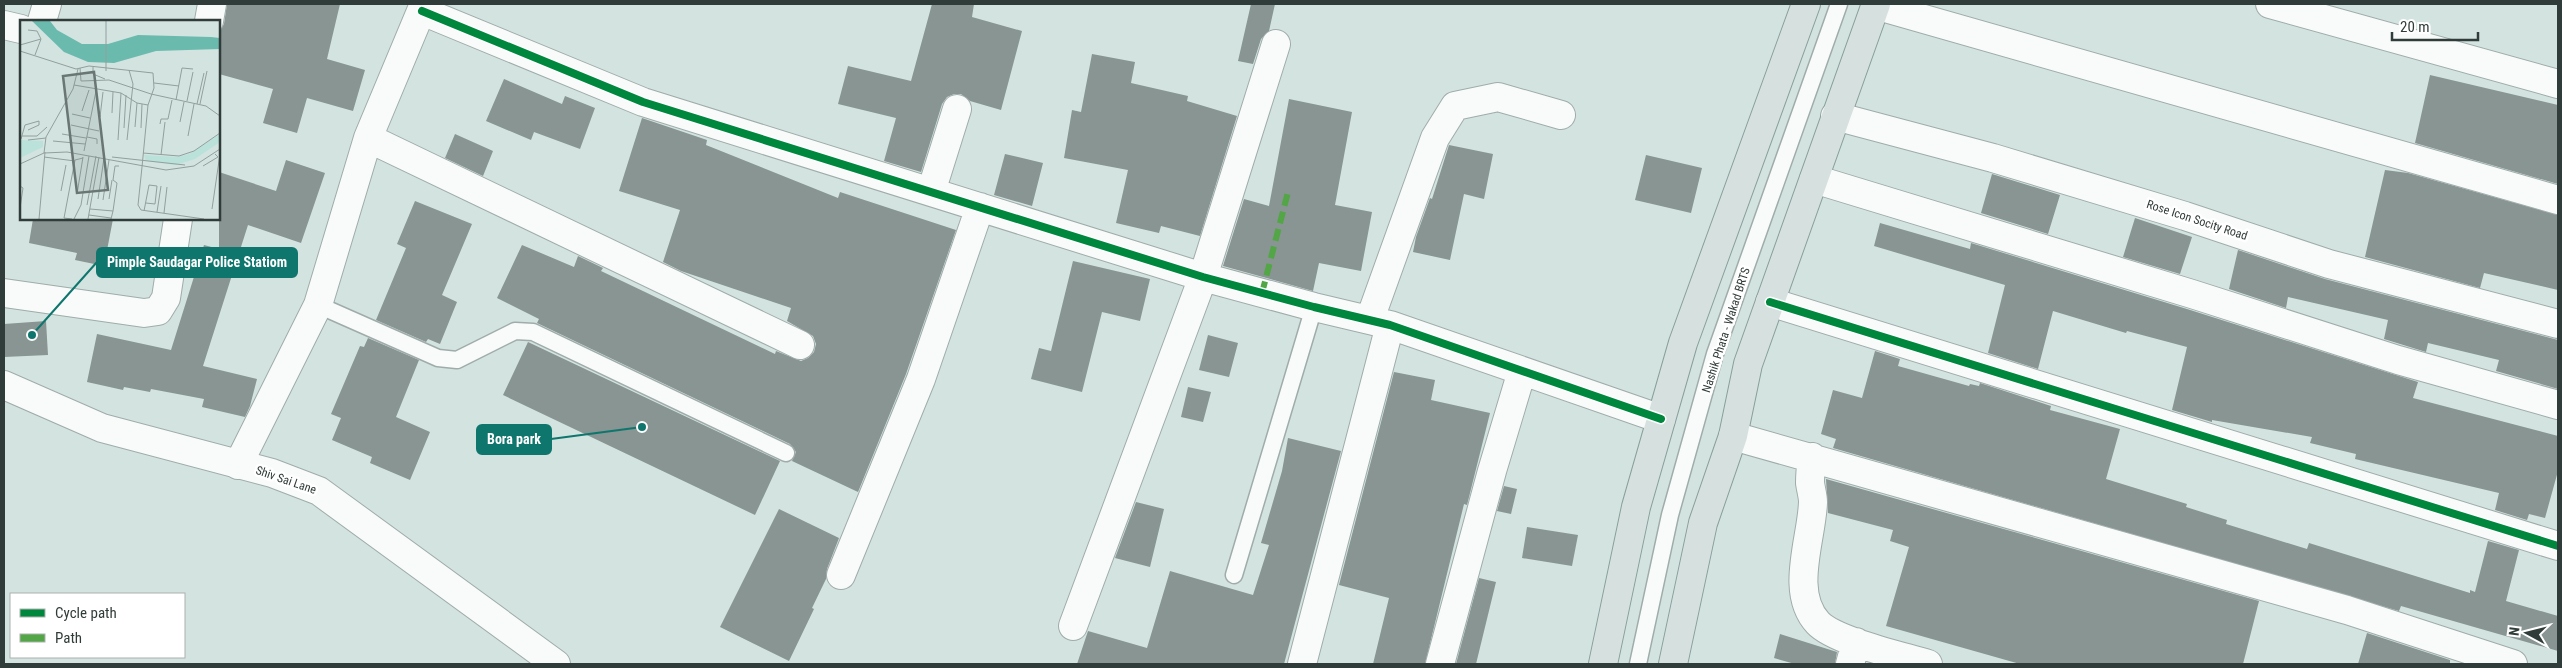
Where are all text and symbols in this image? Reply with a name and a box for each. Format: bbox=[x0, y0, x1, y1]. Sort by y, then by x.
scale bar bbox=[2392, 10, 2478, 42]
text: 20 m bbox=[2400, 18, 2430, 36]
inset map bbox=[20, 20, 220, 220]
street label: Rose Icon Socity Road bbox=[2145, 197, 2249, 243]
callout: Pimple Saudagar Police Statiom bbox=[97, 248, 297, 277]
text: Pimple Saudagar Police Statiom bbox=[107, 254, 287, 270]
street label: Nashik Phata - Wakad BRTS bbox=[1699, 266, 1753, 394]
callout: Bora park bbox=[477, 425, 551, 454]
text: Bora park bbox=[487, 431, 541, 447]
street label: Shiv Sai Lane bbox=[254, 463, 318, 497]
legend bbox=[10, 593, 185, 658]
text: Cycle path bbox=[55, 604, 117, 622]
north arrow bbox=[2502, 608, 2552, 658]
text: N bbox=[2506, 626, 2523, 637]
text: Path bbox=[55, 629, 82, 647]

